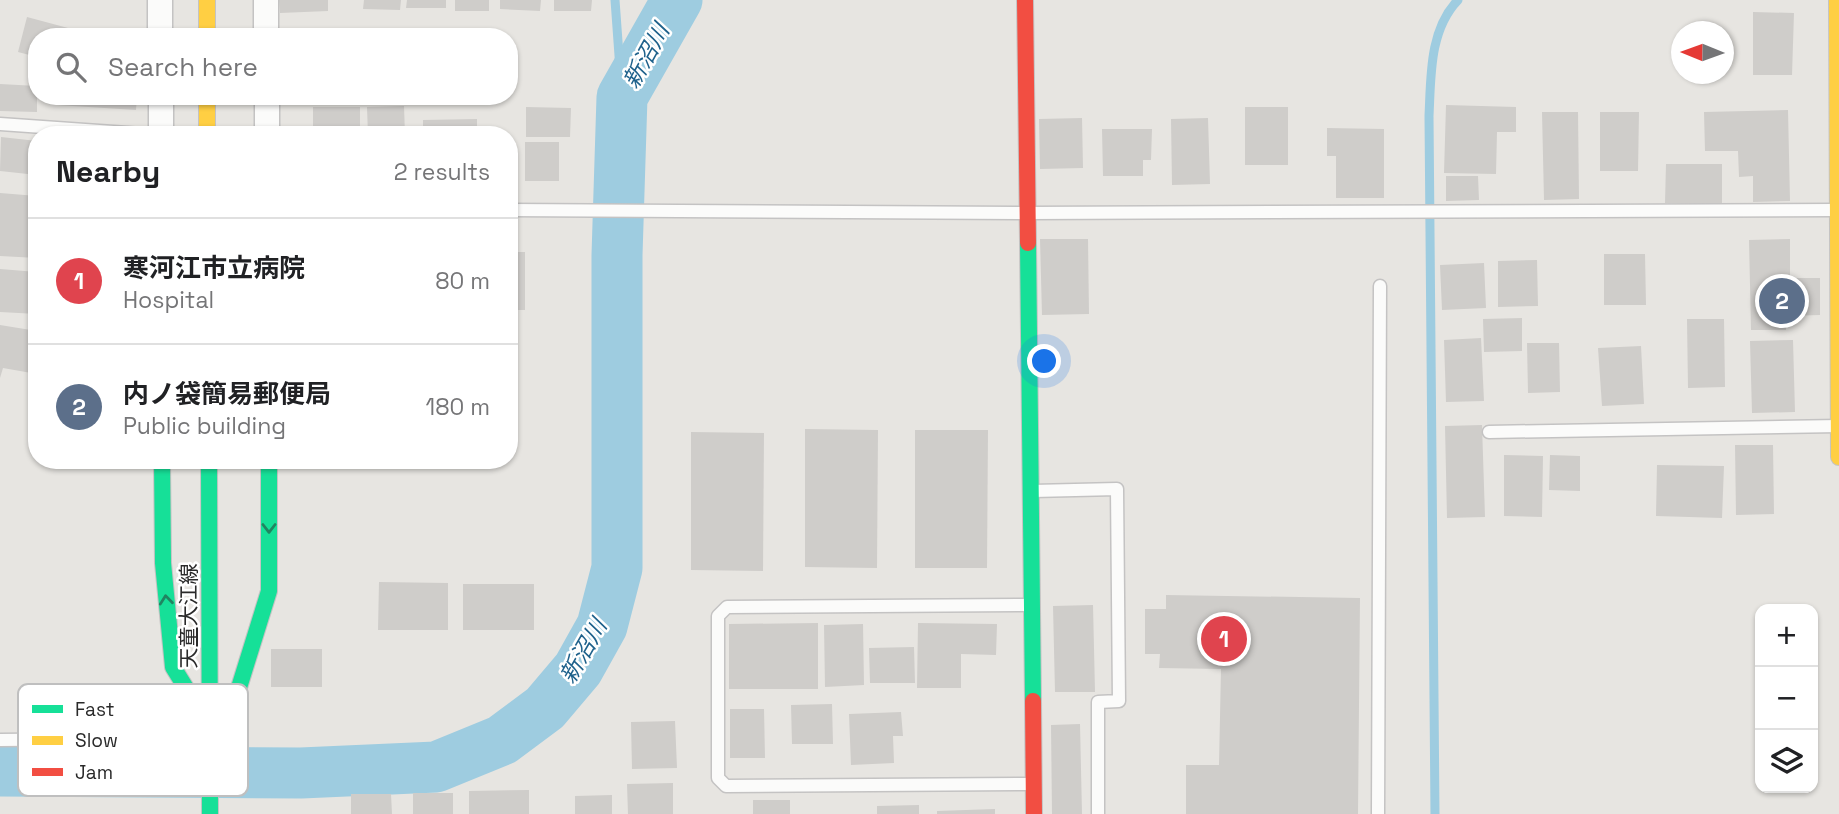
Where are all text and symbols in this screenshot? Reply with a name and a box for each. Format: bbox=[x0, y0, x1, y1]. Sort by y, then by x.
water label: 新沼川 bbox=[616, 16, 677, 93]
north arrow bbox=[1671, 21, 1734, 84]
search box bbox=[28, 28, 518, 105]
icon: search bbox=[52, 48, 90, 86]
text: Search here bbox=[108, 50, 258, 84]
text: Nearby bbox=[56, 152, 160, 191]
text: 2 results bbox=[394, 157, 490, 187]
text: 寒河江市立病院 bbox=[123, 251, 305, 285]
text: 1 bbox=[74, 266, 84, 296]
text: 80 m bbox=[435, 266, 490, 296]
pin: 2 bbox=[1759, 275, 1805, 327]
text: Hospital bbox=[123, 285, 214, 315]
your location bbox=[1027, 344, 1061, 378]
text: 内ノ袋簡易郵便局 bbox=[123, 377, 331, 411]
text: 2 bbox=[72, 392, 86, 422]
text: 180 m bbox=[426, 392, 490, 422]
text: Public building bbox=[123, 411, 286, 441]
one-way arrow bbox=[261, 524, 277, 534]
street label: 天童大江線 bbox=[175, 564, 202, 669]
one-way arrow bbox=[159, 594, 174, 605]
map controls bbox=[1755, 604, 1818, 793]
button: + bbox=[1755, 604, 1818, 667]
water label: 新沼川 bbox=[553, 611, 615, 688]
pin: 1 bbox=[1201, 613, 1247, 665]
button: − bbox=[1755, 667, 1818, 730]
legend bbox=[18, 684, 248, 796]
text: Fast bbox=[75, 697, 115, 722]
text: Slow bbox=[75, 728, 118, 753]
button: layers bbox=[1755, 730, 1818, 793]
text: Jam bbox=[75, 760, 113, 785]

